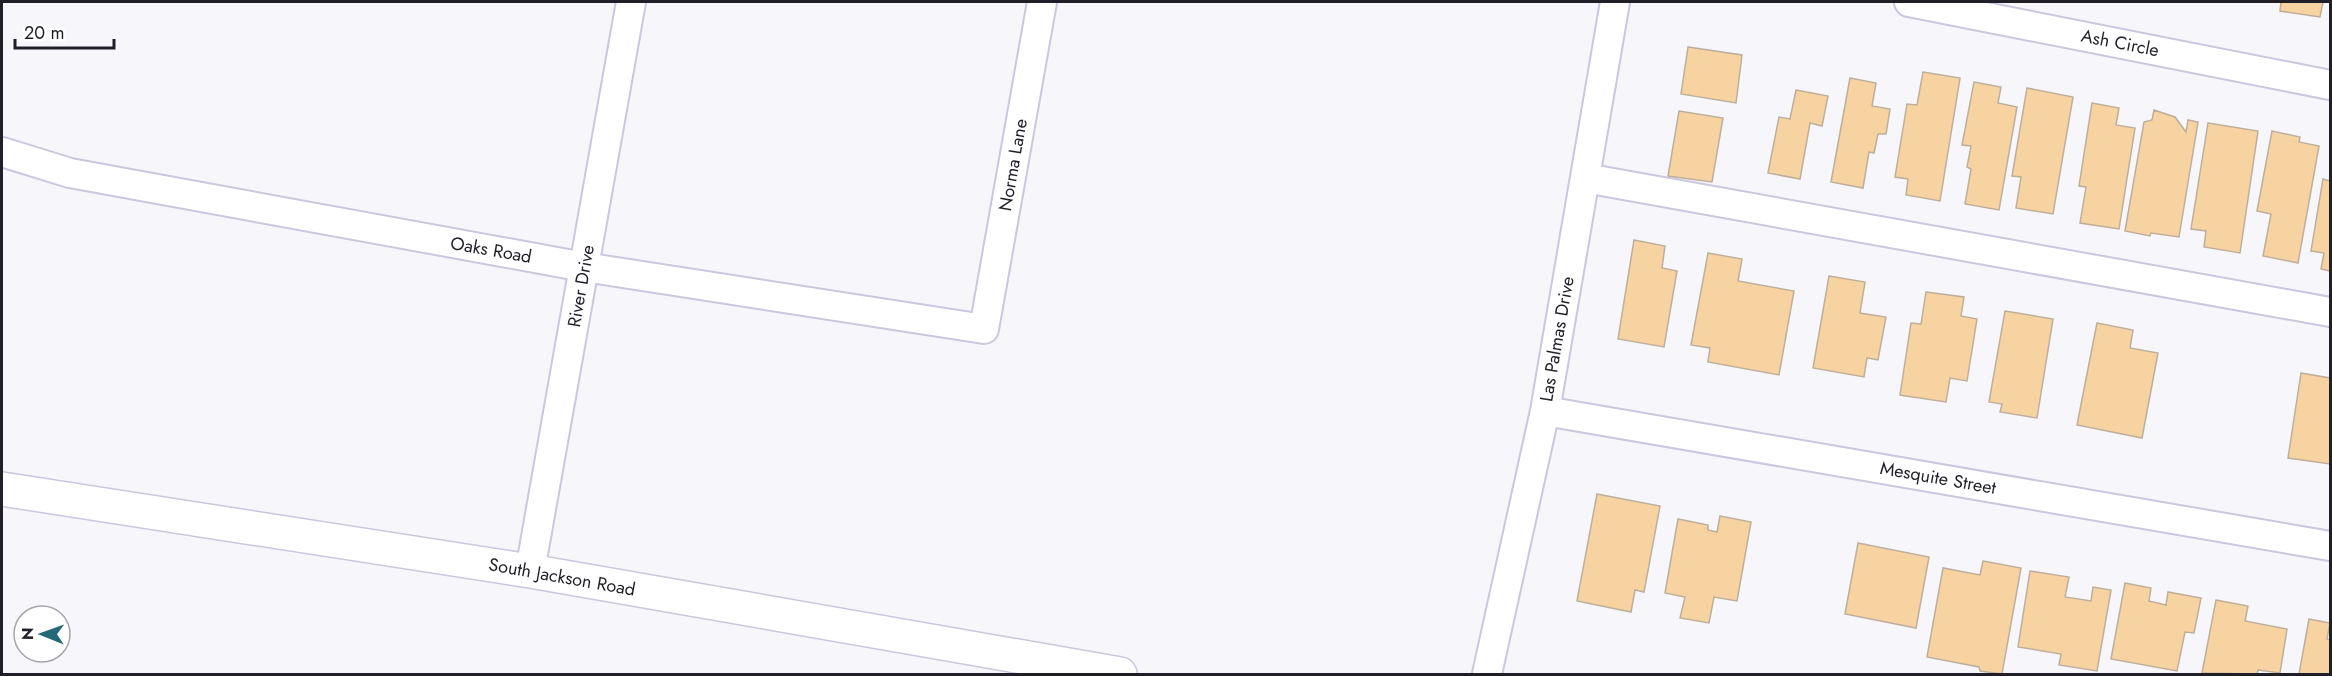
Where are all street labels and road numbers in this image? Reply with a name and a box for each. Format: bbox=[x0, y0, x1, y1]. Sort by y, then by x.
street label: Ash Circle bbox=[2079, 23, 2161, 63]
street label: Norma Lane bbox=[992, 117, 1034, 213]
street label: Oaks Road bbox=[448, 230, 534, 270]
street label: River Drive bbox=[561, 243, 601, 329]
street label: Las Palmas Drive bbox=[1533, 274, 1581, 404]
street label: Mesquite Street bbox=[1878, 455, 1999, 501]
street label: South Jackson Road bbox=[487, 551, 637, 603]

